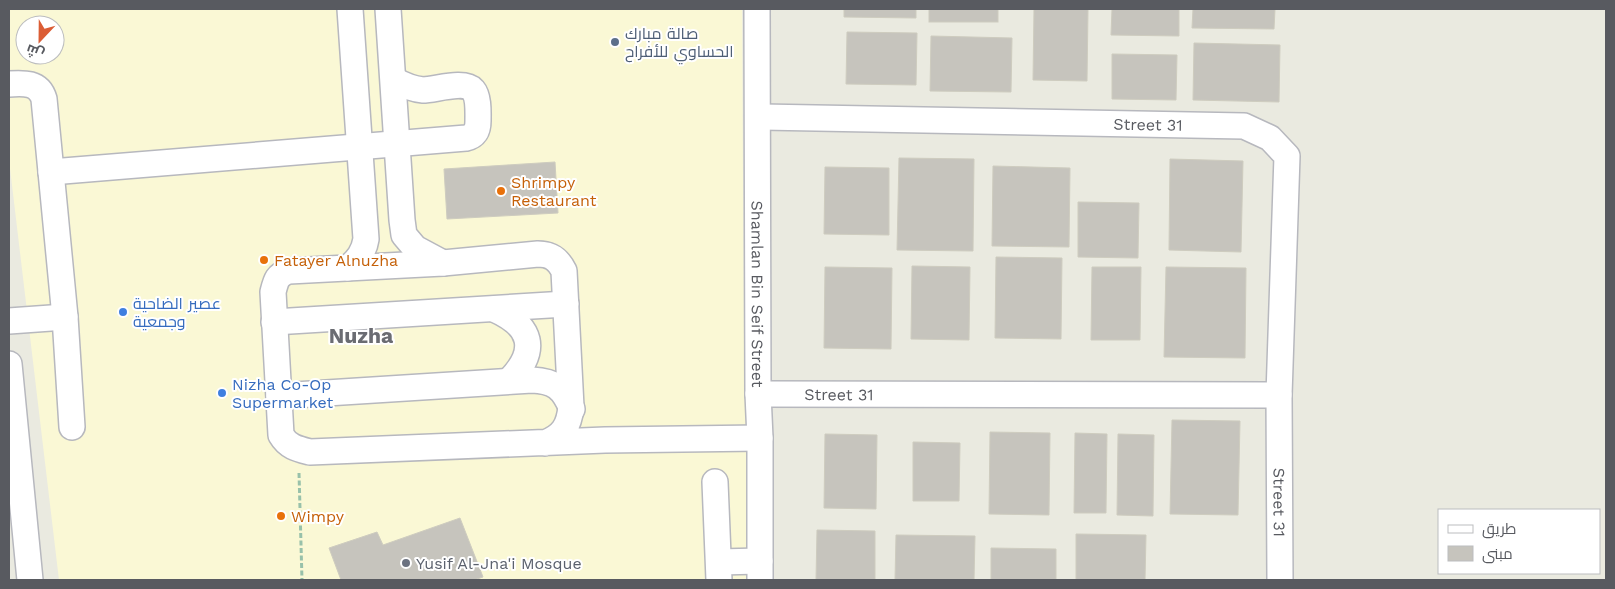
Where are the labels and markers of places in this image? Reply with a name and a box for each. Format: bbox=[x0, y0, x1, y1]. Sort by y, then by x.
place label: صالة مبارك الحساوي للأفراح bbox=[625, 24, 734, 65]
marker: صالة مبارك الحساوي للأفراح bbox=[609, 36, 621, 48]
place label: Shrimpy Restaurant bbox=[511, 173, 597, 210]
marker: Shrimpy Restaurant bbox=[495, 185, 507, 197]
place label: Fatayer Alnuzha bbox=[274, 251, 398, 270]
marker: Fatayer Alnuzha bbox=[258, 254, 270, 266]
place label: عصير الضاحية وجمعية bbox=[133, 294, 221, 331]
marker: عصير الضاحية وجمعية bbox=[117, 306, 129, 318]
place label: Nizha Co-Op Supermarket bbox=[232, 375, 333, 412]
marker: Nizha Co-Op Supermarket bbox=[216, 387, 228, 399]
place label: Wimpy bbox=[291, 507, 345, 526]
marker: Wimpy bbox=[275, 510, 287, 522]
place label: Yusif Al-Jna'i Mosque bbox=[416, 554, 582, 573]
marker: Yusif Al-Jna'i Mosque bbox=[400, 557, 412, 569]

